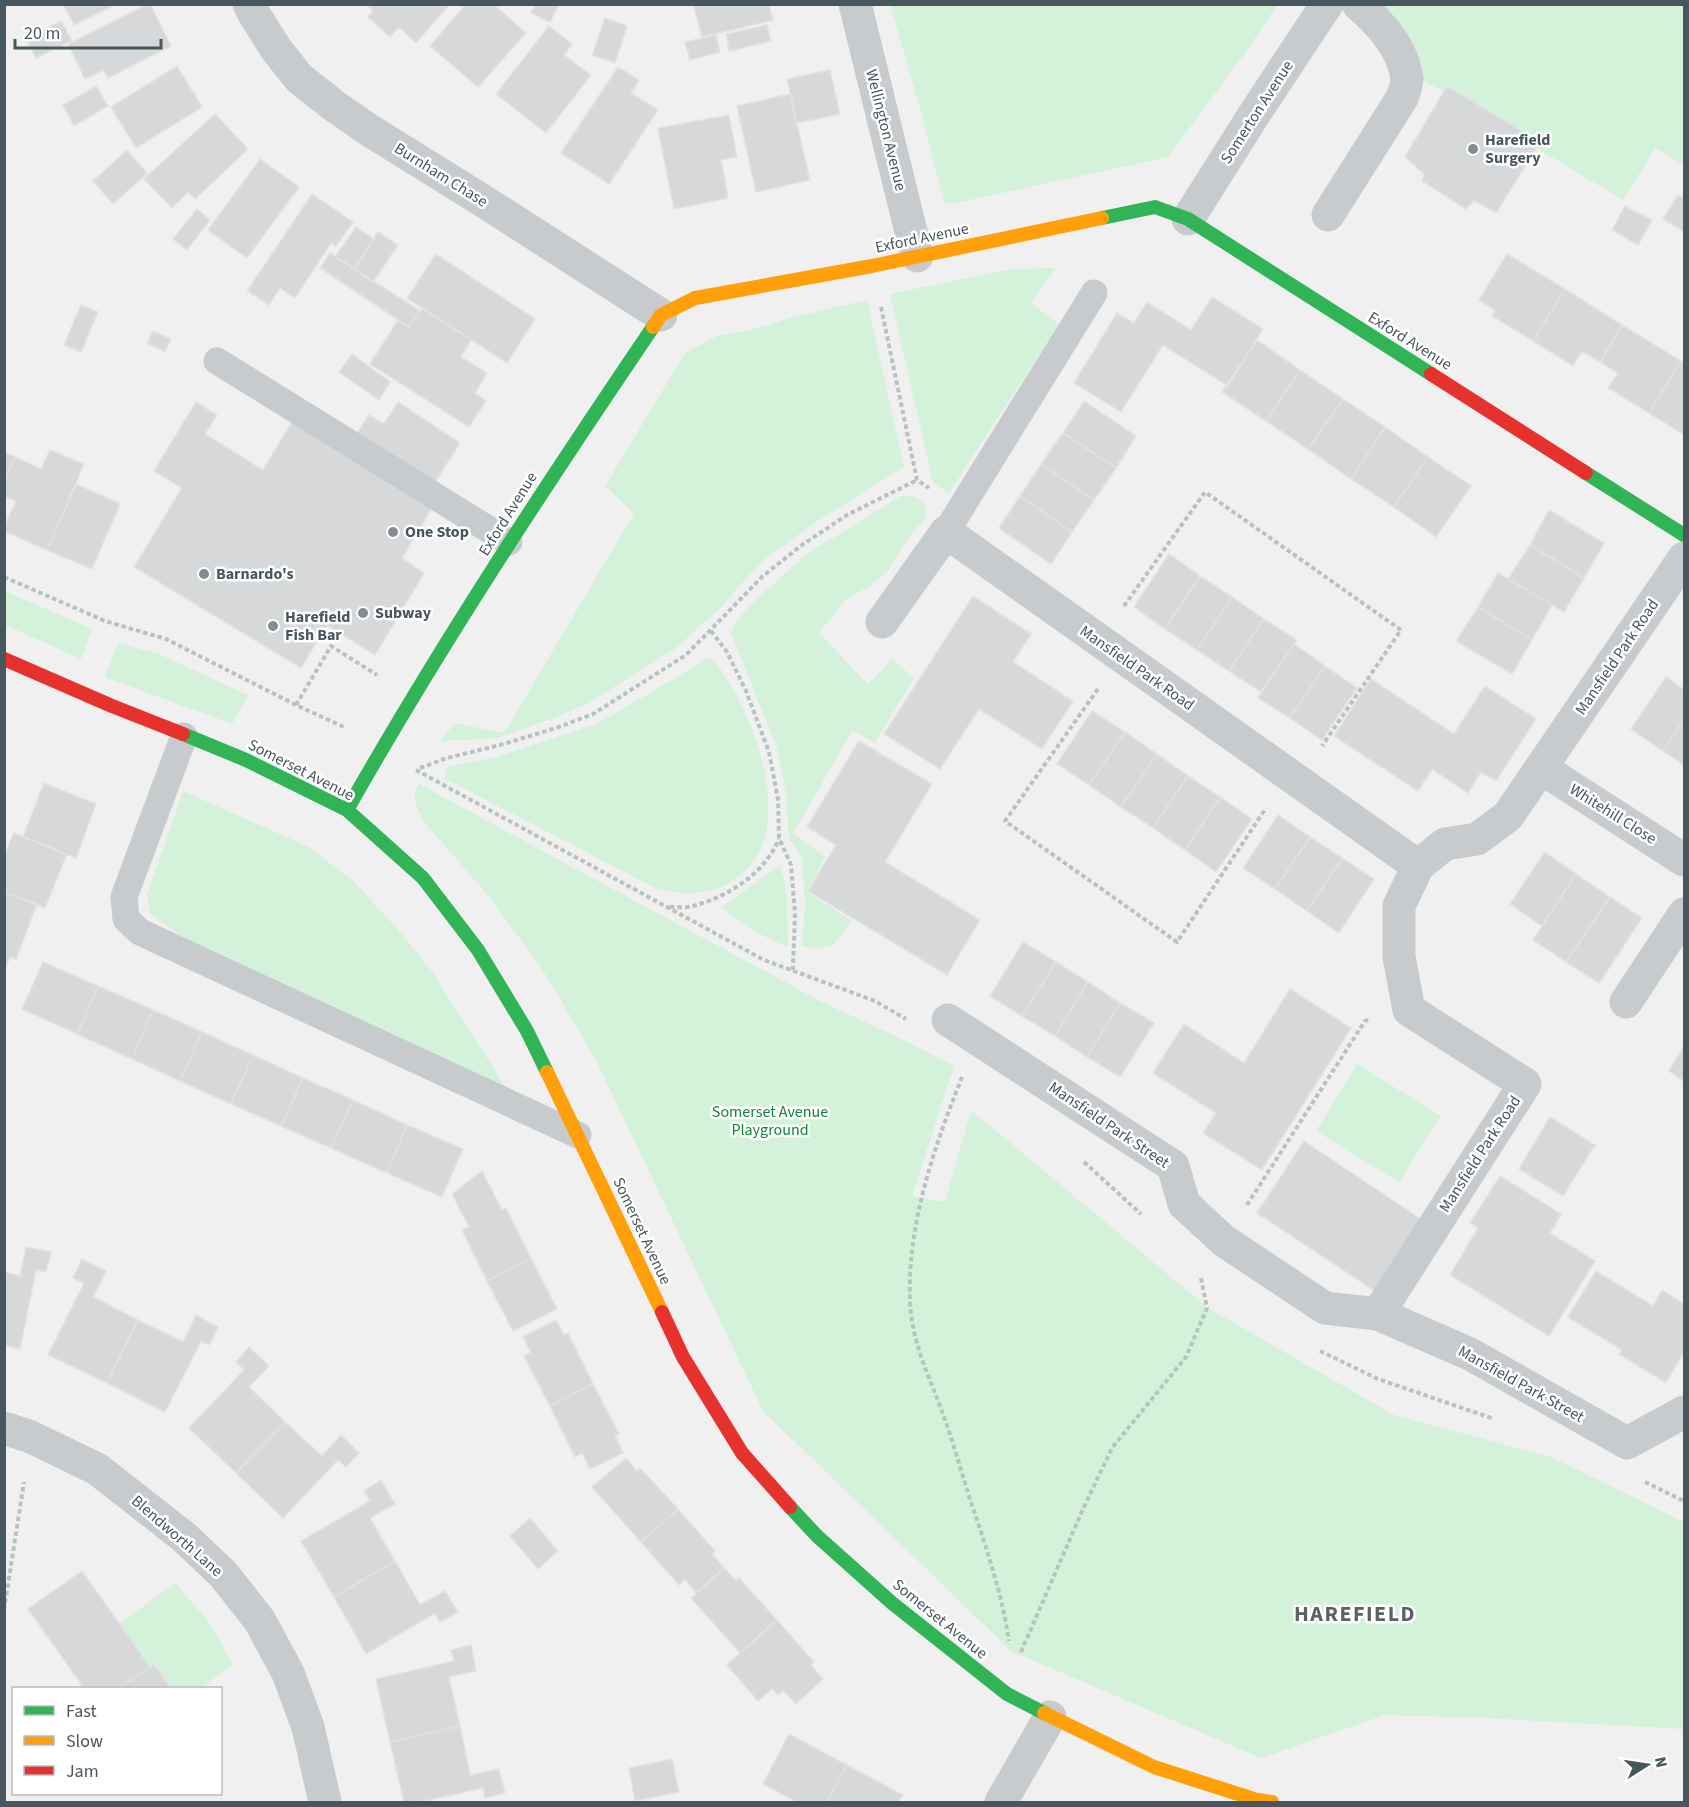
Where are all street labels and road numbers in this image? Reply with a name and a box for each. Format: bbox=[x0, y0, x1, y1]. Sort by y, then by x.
street label: Somerton Avenue bbox=[1215, 56, 1299, 168]
street label: Wellington Avenue bbox=[860, 67, 912, 193]
street label: Burnham Chase bbox=[390, 138, 492, 212]
street label: Exford Avenue bbox=[873, 217, 971, 259]
street label: Exford Avenue bbox=[1364, 306, 1456, 376]
street label: Exford Avenue bbox=[473, 468, 543, 560]
street label: Mansfield Park Road bbox=[1570, 595, 1664, 719]
street label: Mansfield Park Road bbox=[1075, 620, 1199, 716]
street label: Somerset Avenue bbox=[244, 734, 358, 806]
street label: Whitehill Close bbox=[1565, 778, 1661, 850]
street label: Mansfield Park Street bbox=[1044, 1076, 1174, 1174]
street label: Mansfield Park Road bbox=[1434, 1091, 1526, 1217]
street label: Somerset Avenue bbox=[607, 1174, 677, 1288]
street label: Mansfield Park Street bbox=[1454, 1340, 1589, 1428]
street label: Blendworth Lane bbox=[127, 1490, 227, 1582]
street label: Somerset Avenue bbox=[888, 1574, 992, 1664]

